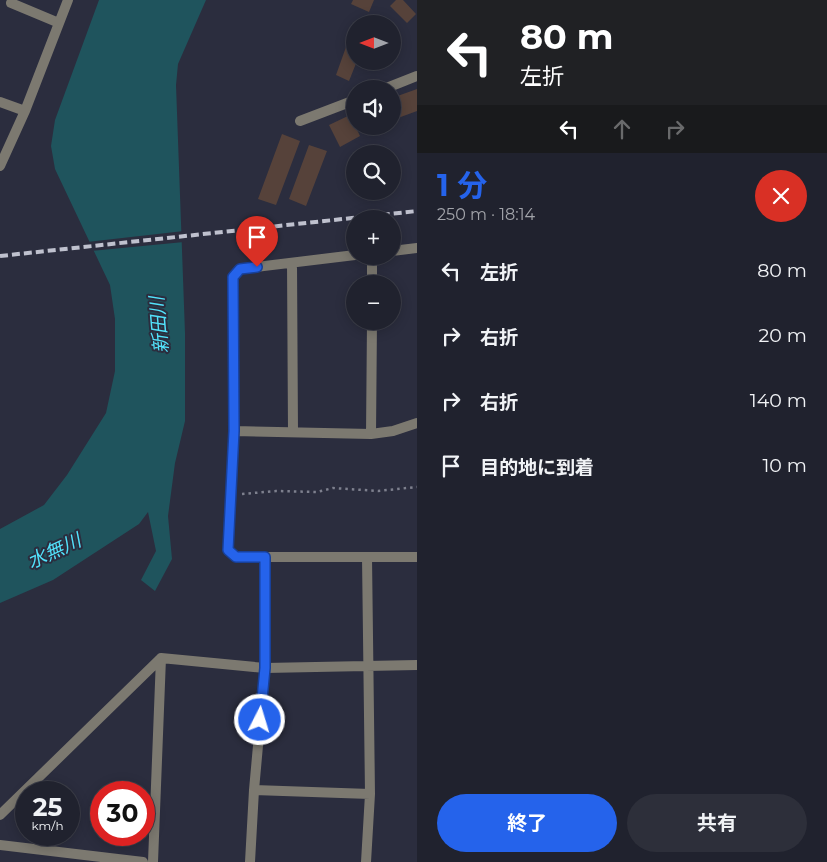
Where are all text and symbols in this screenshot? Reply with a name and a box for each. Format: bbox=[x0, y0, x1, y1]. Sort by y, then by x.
north arrow bbox=[346, 15, 401, 70]
map controls bbox=[346, 15, 401, 330]
text: 80 m bbox=[520, 15, 614, 58]
icon: left bbox=[437, 20, 502, 85]
text: 左折 bbox=[520, 63, 564, 90]
button: sound bbox=[346, 80, 401, 135]
icon: left bbox=[555, 115, 583, 143]
icon: ahead bbox=[608, 115, 636, 143]
icon: right bbox=[661, 115, 689, 143]
button: search bbox=[346, 145, 401, 200]
text: 1 分 bbox=[437, 167, 487, 204]
button: close bbox=[755, 170, 807, 222]
text: 250 m · 18:14 bbox=[437, 205, 535, 224]
button: + bbox=[346, 210, 401, 265]
pin bbox=[236, 216, 278, 267]
icon: arrive bbox=[243, 223, 271, 251]
icon: left bbox=[437, 257, 465, 285]
text: 80 m bbox=[757, 259, 807, 282]
text: 左折 bbox=[480, 261, 518, 284]
button: − bbox=[346, 275, 401, 330]
water label: 新田川 bbox=[145, 294, 173, 354]
icon: right bbox=[437, 322, 465, 350]
text: 20 m bbox=[759, 324, 807, 347]
text: 右折 bbox=[480, 326, 518, 349]
icon: right bbox=[437, 387, 465, 415]
text: 140 m bbox=[750, 389, 807, 412]
text: 右折 bbox=[480, 391, 518, 414]
icon: arrive bbox=[437, 452, 465, 480]
text: 10 m bbox=[762, 454, 807, 477]
text: 目的地に到着 bbox=[480, 456, 594, 479]
water label: 水無川 bbox=[23, 528, 86, 573]
position arrow bbox=[233, 693, 285, 745]
speed limit sign: 30 bbox=[90, 781, 155, 846]
text: 25 bbox=[33, 792, 62, 822]
button: 終了 bbox=[437, 794, 617, 852]
button: 共有 bbox=[627, 794, 807, 852]
text: km/h bbox=[31, 818, 64, 833]

